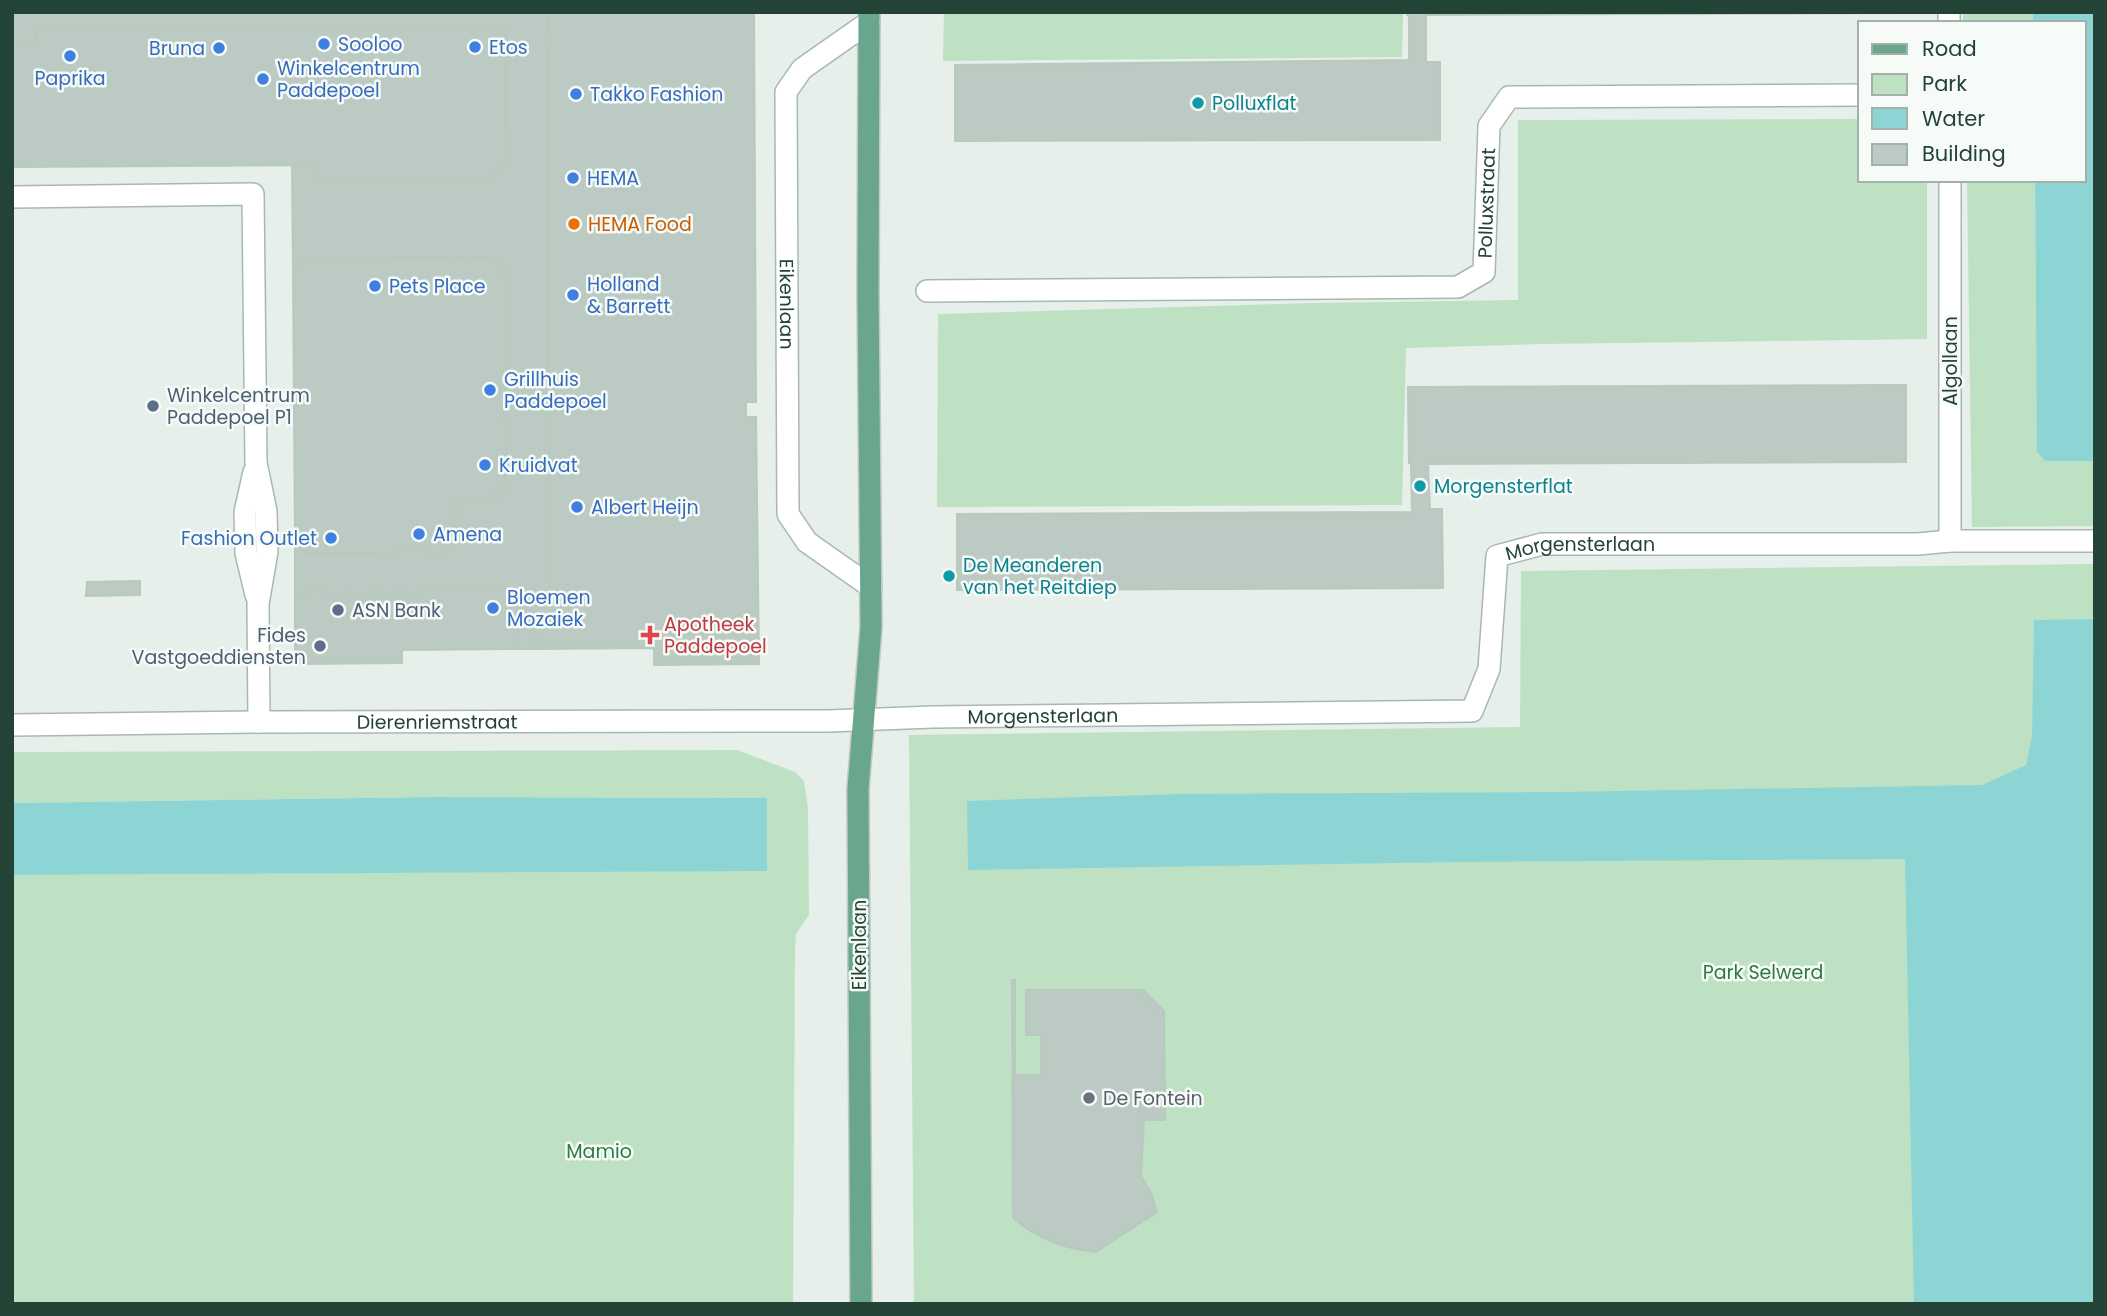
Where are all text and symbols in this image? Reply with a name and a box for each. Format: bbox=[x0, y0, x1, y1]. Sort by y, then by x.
legend bbox=[1858, 21, 2086, 182]
place label: Sooloo bbox=[338, 31, 402, 58]
place label: Etos bbox=[489, 34, 528, 61]
text: Road bbox=[1922, 34, 1977, 63]
place label: Bruna bbox=[149, 35, 205, 62]
marker: Sooloo bbox=[316, 36, 332, 52]
marker: Etos bbox=[467, 39, 483, 55]
marker: Bruna bbox=[211, 40, 227, 56]
marker: Paprika bbox=[62, 48, 78, 64]
place label: Winkelcentrum Paddepoel bbox=[277, 55, 420, 104]
place label: Paprika bbox=[34, 65, 106, 92]
text: Park bbox=[1922, 69, 1967, 98]
marker: Winkelcentrum Paddepoel bbox=[255, 71, 271, 87]
place label: Takko Fashion bbox=[590, 81, 723, 108]
marker: Takko Fashion bbox=[568, 86, 584, 102]
place label: Polluxflat bbox=[1212, 90, 1297, 117]
marker: Polluxflat bbox=[1190, 95, 1206, 111]
text: Water bbox=[1922, 104, 1985, 133]
text: Building bbox=[1922, 139, 2006, 168]
street label: Polluxstraat bbox=[1471, 147, 1502, 259]
place label: HEMA bbox=[587, 165, 639, 192]
marker: HEMA bbox=[565, 170, 581, 186]
place label: HEMA Food bbox=[588, 211, 692, 238]
marker: HEMA Food bbox=[566, 216, 582, 232]
street label: Eikenlaan bbox=[773, 259, 801, 350]
place label: Holland & Barrett bbox=[587, 271, 670, 320]
place label: Pets Place bbox=[389, 273, 486, 300]
marker: Pets Place bbox=[367, 278, 383, 294]
marker: Holland & Barrett bbox=[565, 287, 581, 303]
street label: Algollaan bbox=[1937, 316, 1964, 406]
place label: Grillhuis Paddepoel bbox=[504, 366, 607, 415]
place label: Winkelcentrum Paddepoel P1 bbox=[167, 382, 310, 431]
marker: Grillhuis Paddepoel bbox=[482, 382, 498, 398]
marker: Winkelcentrum Paddepoel P1 bbox=[145, 398, 161, 414]
place label: Kruidvat bbox=[499, 452, 578, 479]
marker: Kruidvat bbox=[477, 457, 493, 473]
place label: Morgensterflat bbox=[1434, 473, 1573, 500]
marker: Morgensterflat bbox=[1412, 478, 1428, 494]
place label: Albert Heijn bbox=[591, 494, 699, 521]
marker: Albert Heijn bbox=[569, 499, 585, 515]
place label: Amena bbox=[433, 521, 502, 548]
place label: Fashion Outlet bbox=[181, 525, 317, 552]
marker: Amena bbox=[411, 526, 427, 542]
marker: Fashion Outlet bbox=[323, 530, 339, 546]
street label: Morgensterlaan bbox=[1502, 531, 1655, 567]
place label: De Meanderen van het Reitdiep bbox=[963, 552, 1117, 601]
marker: De Meanderen van het Reitdiep bbox=[941, 568, 957, 584]
place label: Bloemen Mozaiek bbox=[507, 584, 591, 633]
place label: ASN Bank bbox=[352, 597, 441, 624]
marker: Bloemen Mozaiek bbox=[485, 600, 501, 616]
marker: ASN Bank bbox=[330, 602, 346, 618]
place label: Apotheek Paddepoel bbox=[664, 611, 767, 660]
place label: Fides Vastgoeddiensten bbox=[132, 622, 306, 671]
marker: Apotheek Paddepoel bbox=[642, 627, 658, 643]
marker: Fides Vastgoeddiensten bbox=[312, 638, 328, 654]
street label: Morgensterlaan bbox=[967, 701, 1118, 730]
street label: Dierenriemstraat bbox=[357, 708, 517, 735]
street label: Eikenlaan bbox=[846, 900, 873, 990]
park label: Park Selwerd bbox=[1703, 959, 1823, 986]
place label: De Fontein bbox=[1103, 1085, 1203, 1112]
marker: De Fontein bbox=[1081, 1090, 1097, 1106]
park label: Mamio bbox=[566, 1138, 632, 1165]

